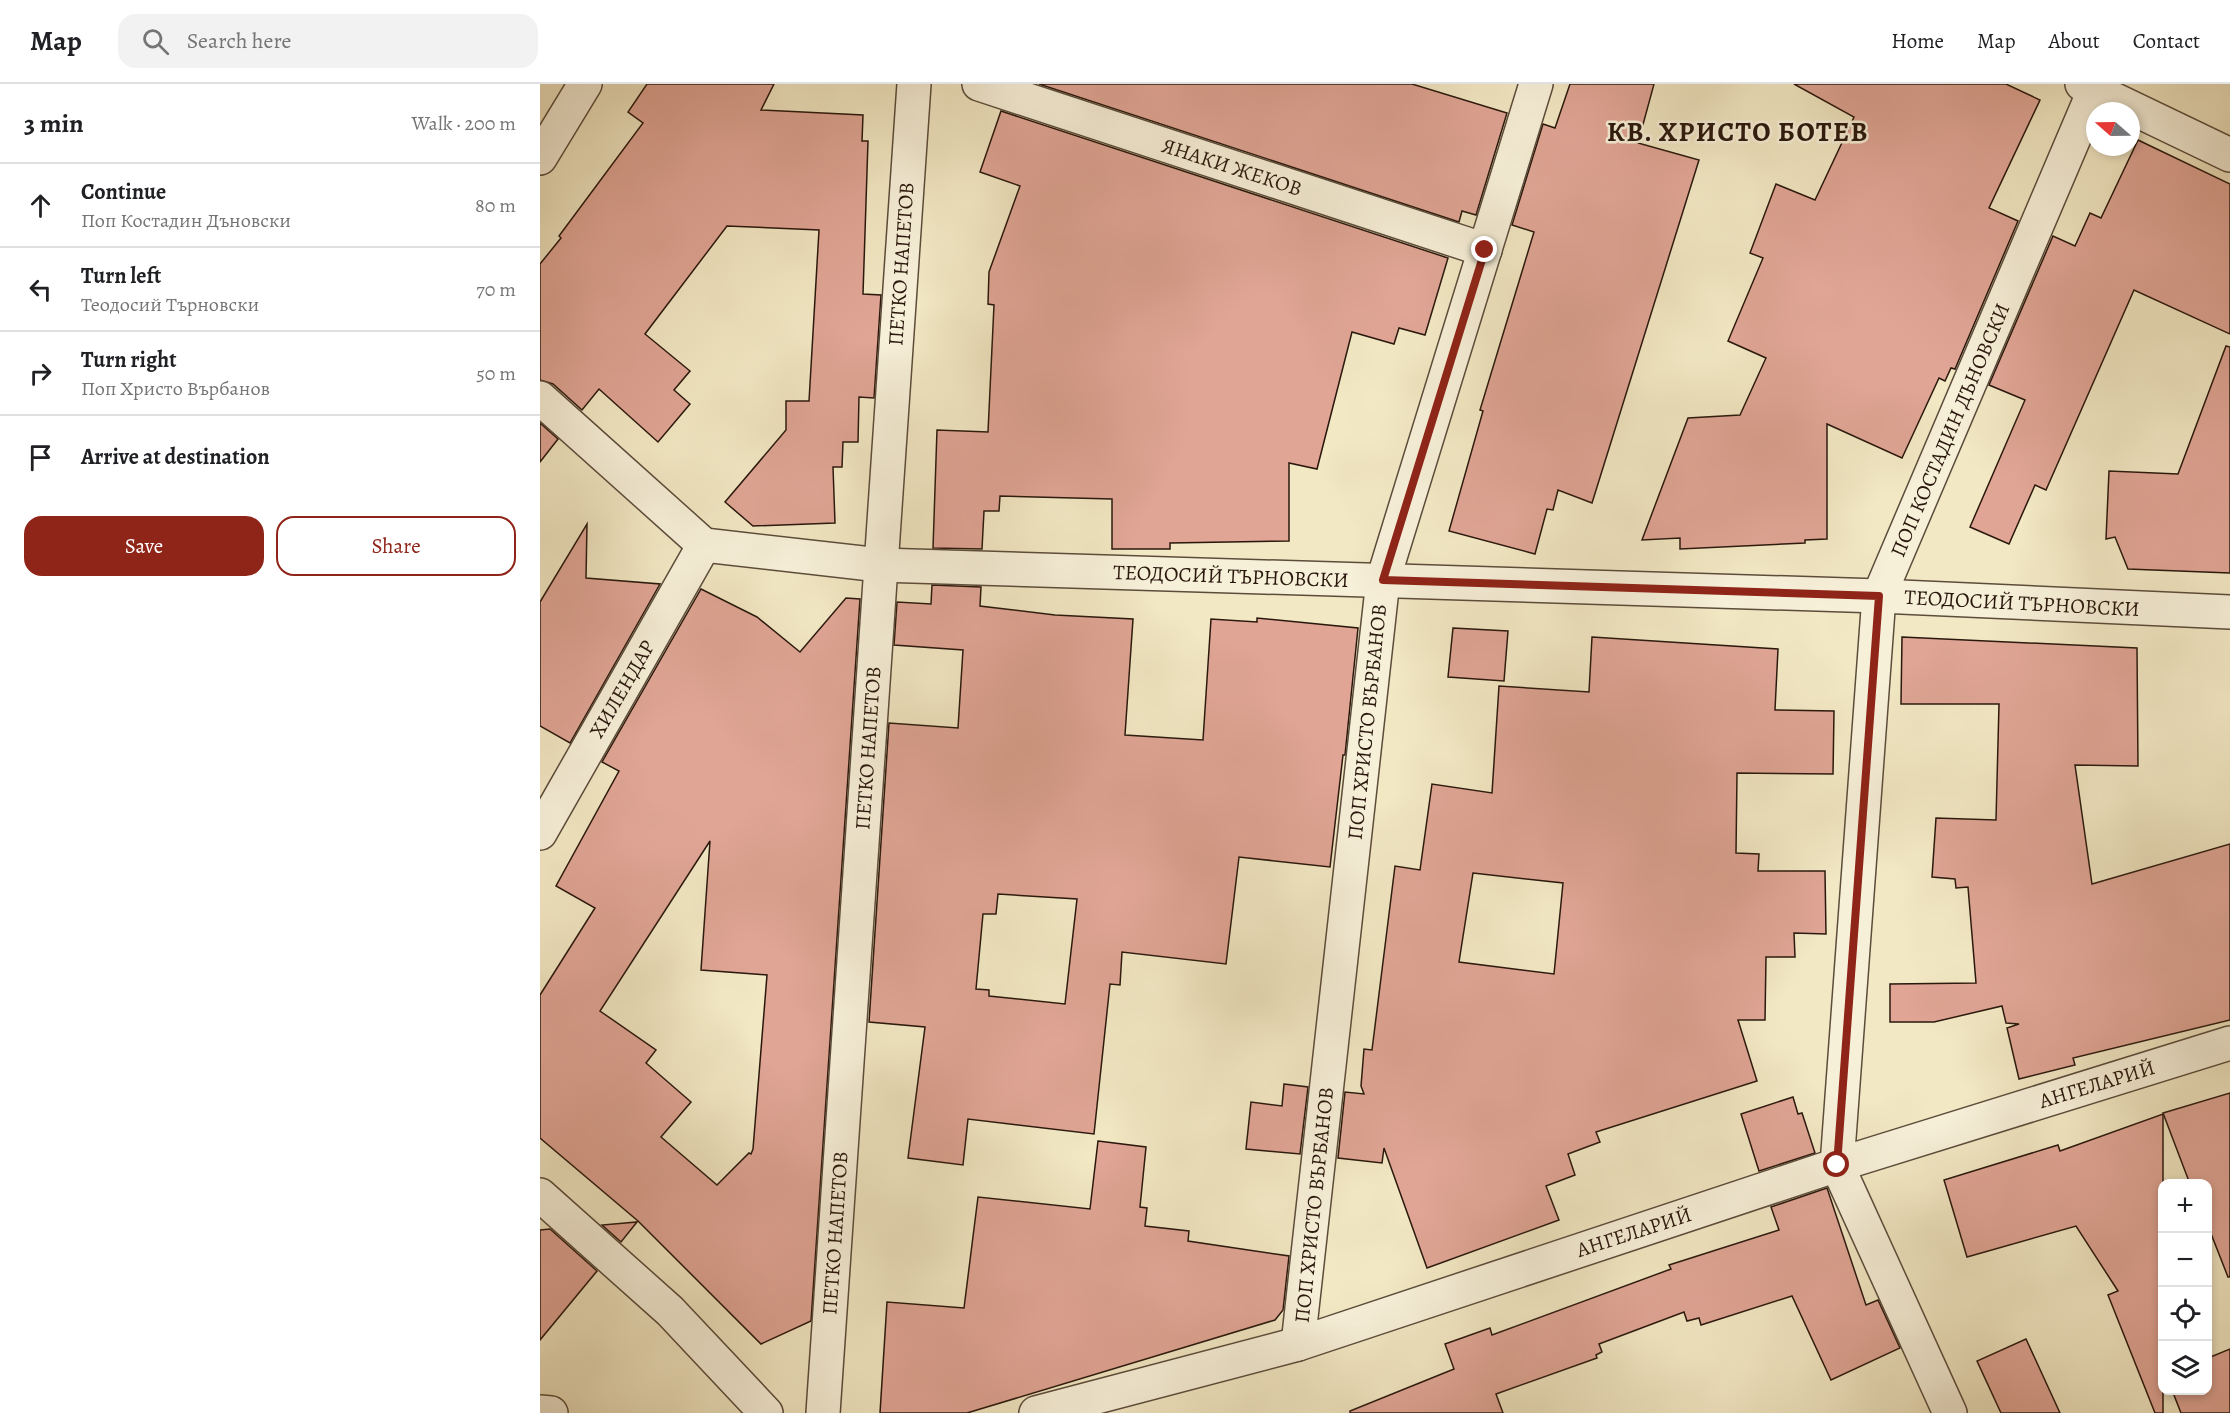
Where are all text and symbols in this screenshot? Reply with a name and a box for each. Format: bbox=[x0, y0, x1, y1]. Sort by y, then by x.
search box bbox=[118, 14, 538, 68]
text: Map bbox=[30, 22, 82, 60]
icon: search bbox=[139, 25, 172, 58]
text: Search here bbox=[187, 26, 291, 56]
text: Home bbox=[1891, 27, 1944, 55]
text: Map bbox=[1977, 27, 2015, 55]
text: About bbox=[2048, 27, 2100, 55]
text: Contact bbox=[2133, 27, 2200, 55]
north arrow bbox=[2086, 102, 2140, 156]
text: 3 min bbox=[24, 106, 84, 141]
text: Walk · 200 m bbox=[412, 110, 516, 137]
district label: КВ. ХРИСТО БОТЕВ bbox=[1607, 114, 1869, 150]
street label: ЯНАКИ ЖЕКОВ bbox=[1158, 131, 1306, 203]
text: Continue bbox=[81, 177, 166, 207]
street label: ПЕТКО НАПЕТОВ bbox=[881, 181, 921, 347]
icon: ahead bbox=[24, 189, 57, 222]
text: 80 m bbox=[475, 192, 516, 219]
text: Поп Костадин Дъновски bbox=[81, 207, 291, 234]
route end bbox=[1471, 236, 1497, 262]
text: Turn left bbox=[81, 261, 161, 291]
icon: left bbox=[24, 273, 57, 306]
text: 70 m bbox=[476, 276, 516, 303]
text: Теодосий Търновски bbox=[81, 291, 259, 318]
street label: ПОП КОСТАДИН ДЪНОВСКИ bbox=[1884, 299, 2016, 561]
text: Turn right bbox=[81, 345, 177, 375]
icon: right bbox=[24, 357, 57, 390]
text: 50 m bbox=[476, 360, 516, 387]
text: Поп Христо Върбанов bbox=[81, 375, 270, 402]
icon: arrive bbox=[24, 441, 57, 474]
text: Arrive at destination bbox=[81, 442, 270, 472]
button: Save bbox=[24, 516, 264, 576]
button: Share bbox=[276, 516, 516, 576]
street label: ТЕОДОСИЙ ТЪРНОВСКИ bbox=[1113, 558, 1349, 594]
street label: ТЕОДОСИЙ ТЪРНОВСКИ bbox=[1904, 583, 2140, 623]
street label: ПОП ХРИСТО ВЪРБАНОВ bbox=[1341, 603, 1393, 841]
street label: ХИЛЕНДАР bbox=[583, 635, 662, 743]
street label: ПЕТКО НАПЕТОВ bbox=[848, 665, 888, 831]
street label: АНГЕЛАРИЙ bbox=[2035, 1053, 2158, 1115]
street label: ПОП ХРИСТО ВЪРБАНОВ bbox=[1288, 1086, 1340, 1324]
street label: ПЕТКО НАПЕТОВ bbox=[815, 1150, 855, 1316]
route start bbox=[1823, 1151, 1849, 1177]
map controls bbox=[2158, 1179, 2212, 1395]
button: + bbox=[2158, 1179, 2212, 1233]
street label: АНГЕЛАРИЙ bbox=[1572, 1200, 1695, 1264]
button: − bbox=[2158, 1233, 2212, 1287]
button: locate bbox=[2158, 1287, 2212, 1341]
button: layers bbox=[2158, 1341, 2212, 1395]

